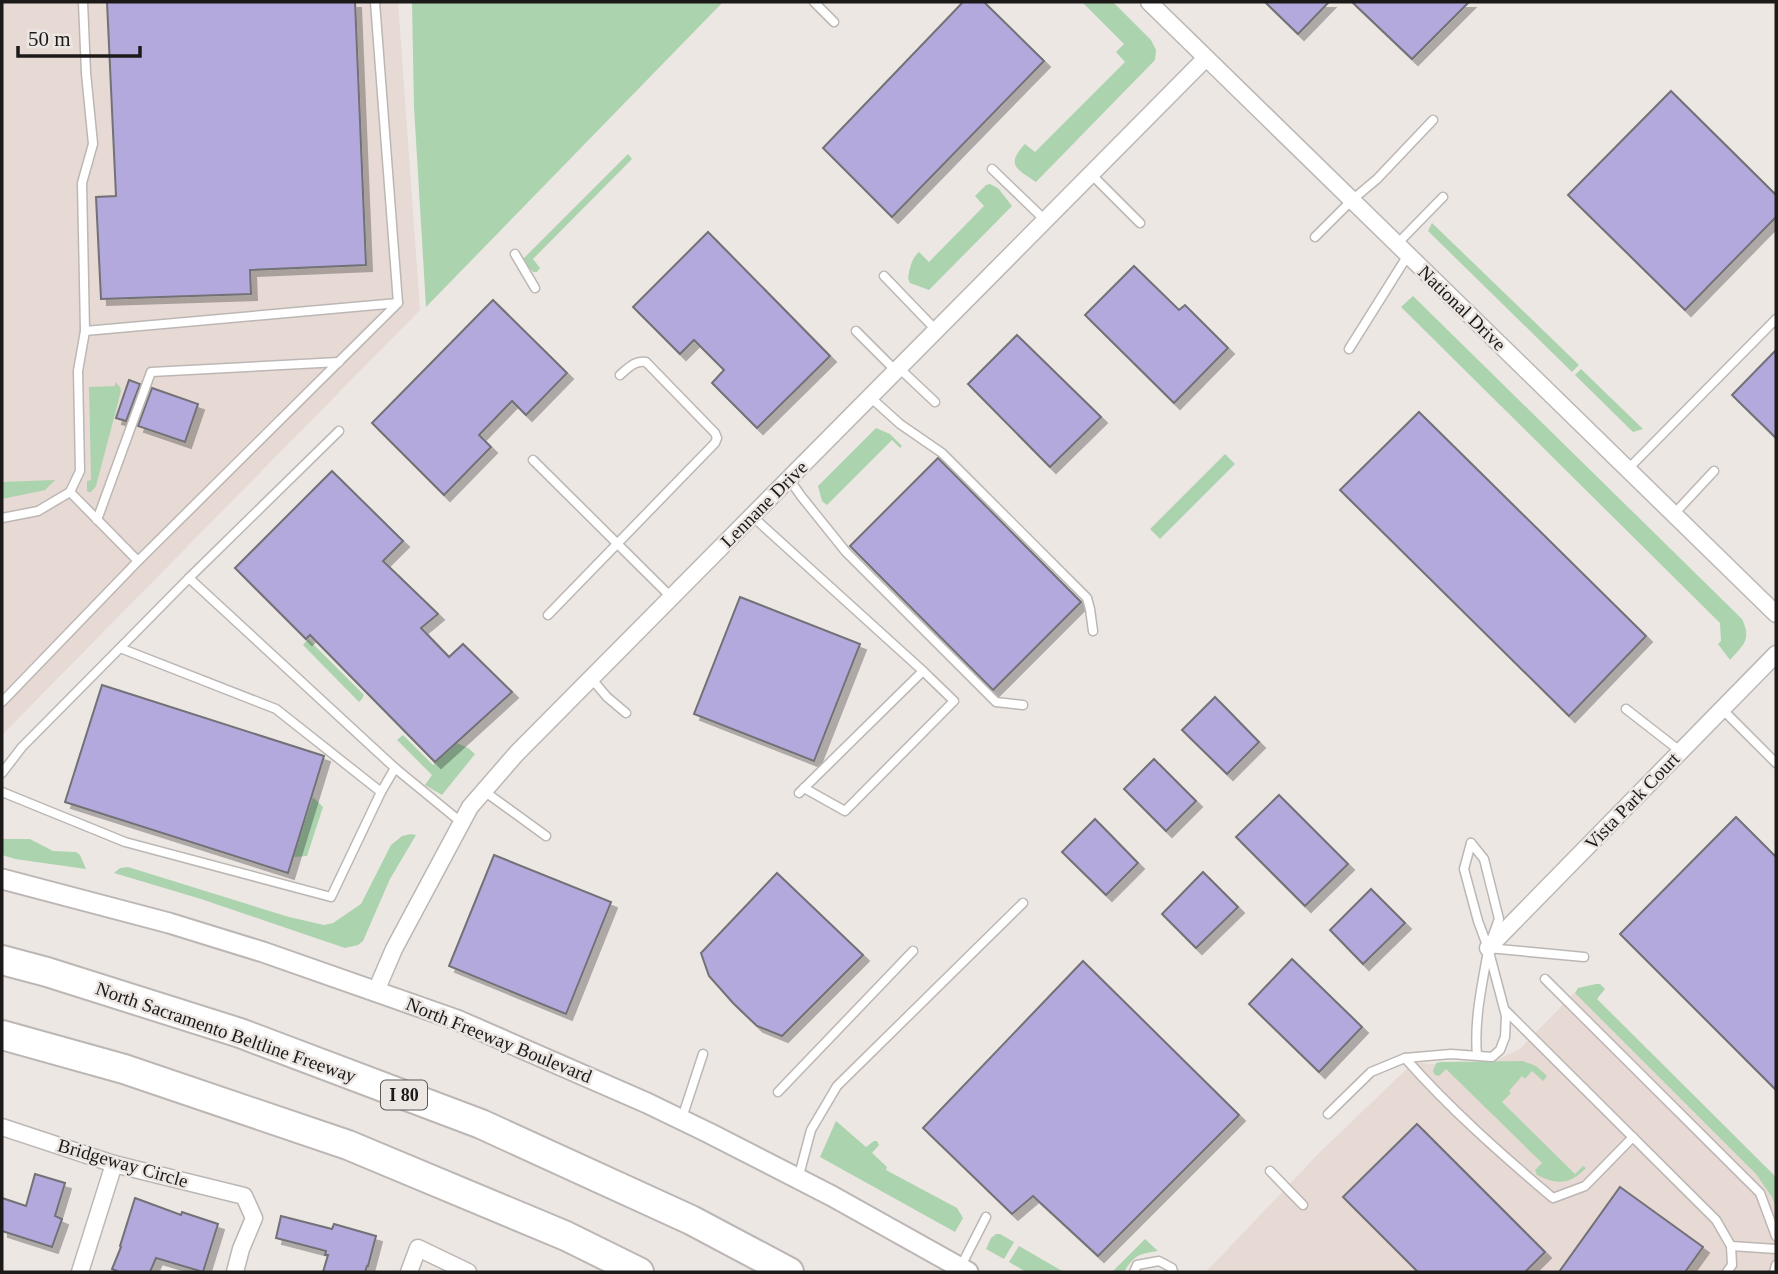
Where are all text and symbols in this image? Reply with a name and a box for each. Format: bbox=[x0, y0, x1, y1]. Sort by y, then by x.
scale bar bbox=[18, 14, 140, 58]
text: 50 m bbox=[28, 27, 71, 51]
street label: National Drive bbox=[1414, 261, 1510, 355]
street label: Lennane Drive bbox=[716, 456, 812, 552]
street label: Vista Park Court bbox=[1580, 748, 1684, 854]
street label: North Sacramento Beltline Freeway bbox=[93, 977, 359, 1087]
street label: North Freeway Boulevard bbox=[403, 993, 595, 1087]
road number: I 80 bbox=[381, 1080, 427, 1110]
street label: Bridgeway Circle bbox=[55, 1134, 191, 1192]

